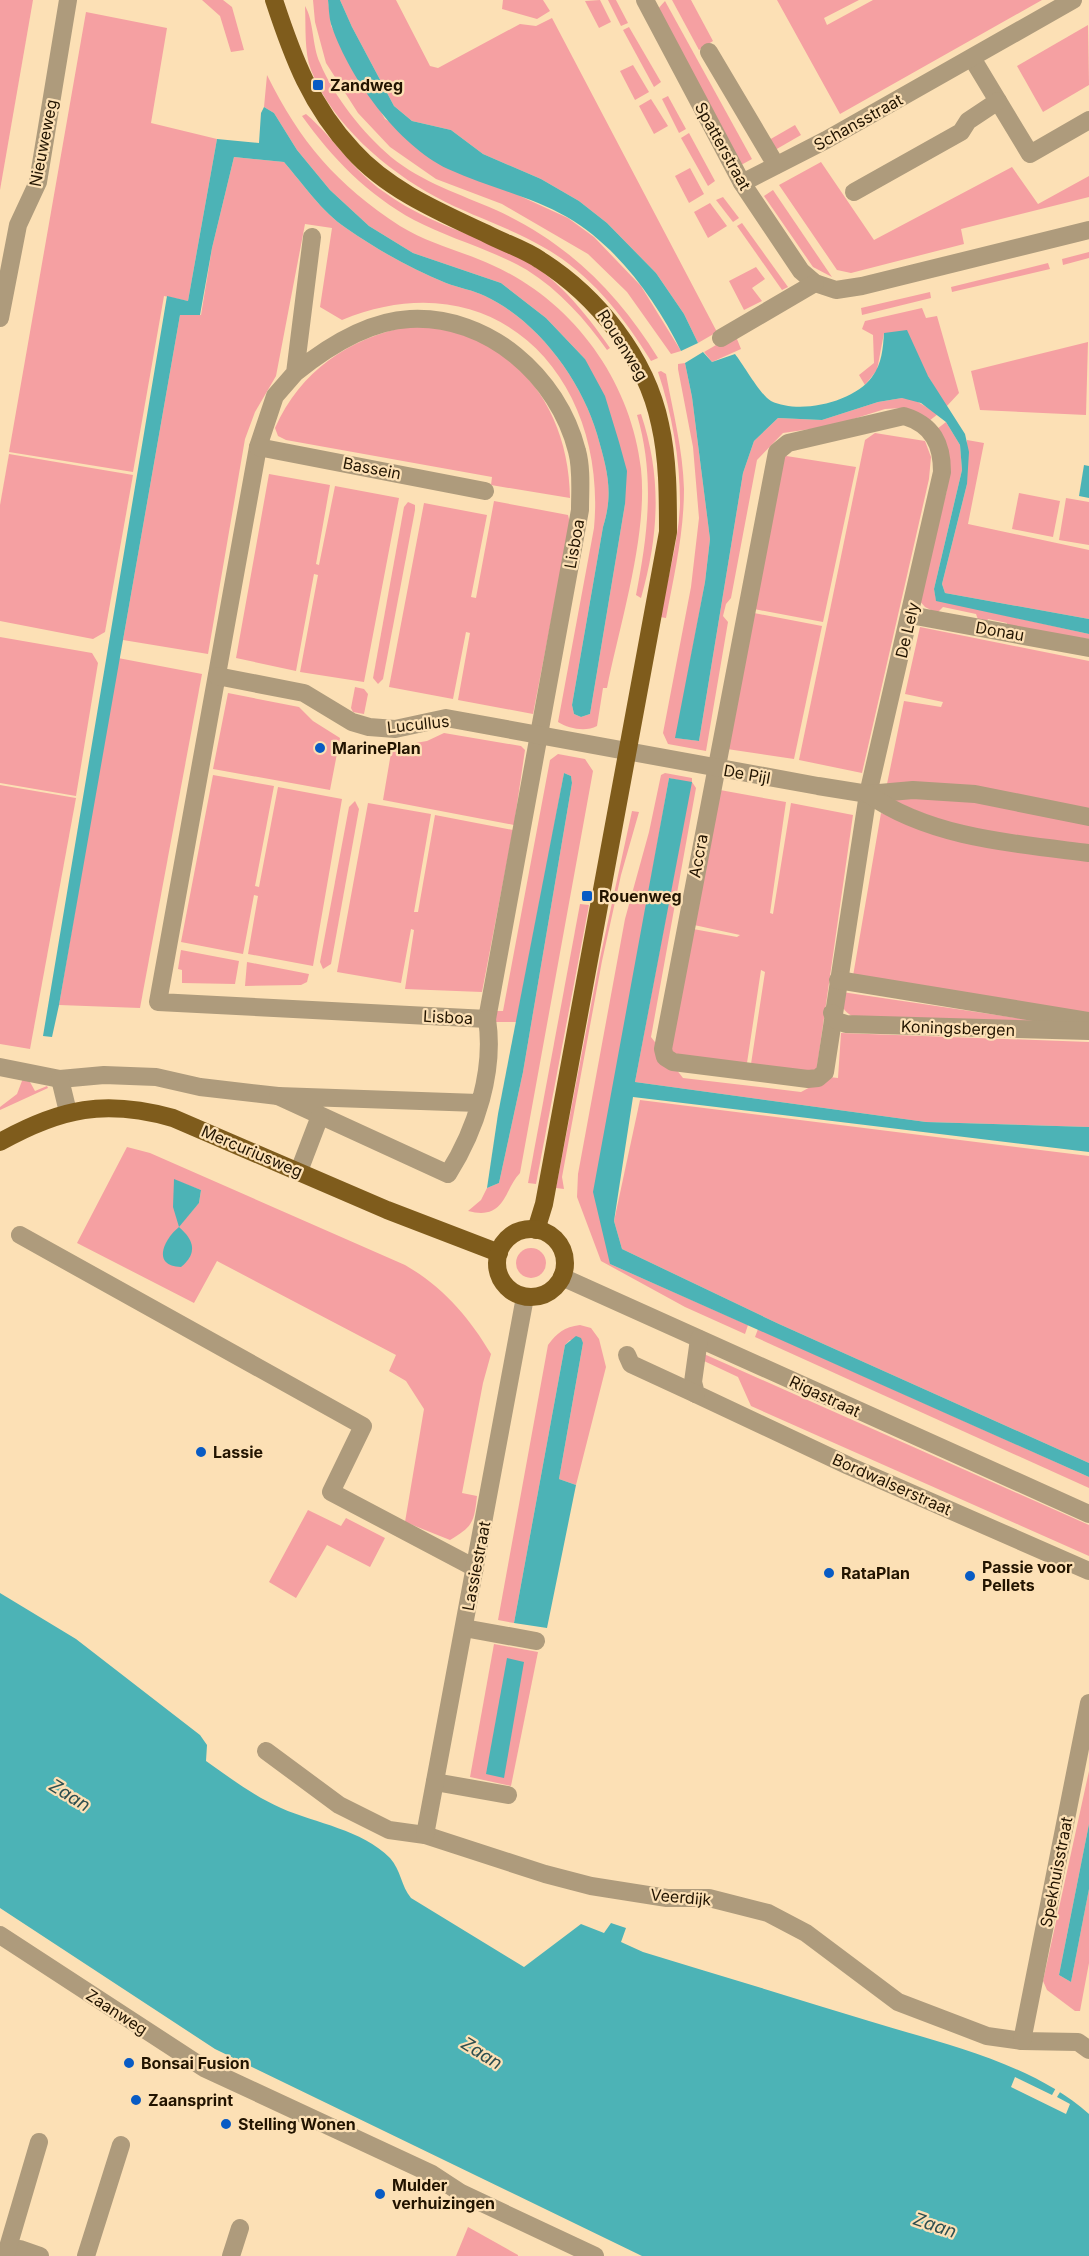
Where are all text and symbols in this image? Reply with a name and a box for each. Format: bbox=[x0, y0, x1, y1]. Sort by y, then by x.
place label: Zandweg bbox=[330, 75, 403, 95]
marker: Zandweg bbox=[311, 78, 325, 92]
street label: Schansstraat bbox=[810, 89, 906, 155]
street label: Nieuweweg bbox=[25, 98, 61, 188]
street label: Spatterstraat bbox=[691, 99, 755, 193]
street label: Rouenweg bbox=[593, 306, 653, 384]
street label: Bassein bbox=[341, 453, 403, 483]
street label: Lisboa bbox=[560, 518, 588, 570]
street label: De Lely bbox=[891, 600, 923, 660]
street label: Donau bbox=[974, 617, 1026, 645]
street label: Lucullus bbox=[386, 711, 450, 737]
place label: MarinePlan bbox=[332, 738, 421, 758]
marker: MarinePlan bbox=[313, 741, 327, 755]
street label: De Pijl bbox=[722, 760, 772, 788]
street label: Accra bbox=[684, 832, 712, 880]
place label: Rouenweg bbox=[599, 886, 682, 906]
marker: Rouenweg bbox=[580, 889, 594, 903]
street label: Lisboa bbox=[423, 1006, 473, 1028]
street label: Koningsbergen bbox=[901, 1016, 1015, 1040]
street label: Mercuriusweg bbox=[198, 1121, 306, 1181]
street label: Rigastraat bbox=[786, 1371, 864, 1421]
place label: Lassie bbox=[213, 1442, 263, 1462]
marker: Lassie bbox=[194, 1445, 208, 1459]
street label: Bordwalserstraat bbox=[829, 1449, 955, 1519]
street label: Lassiestraat bbox=[457, 1519, 495, 1613]
place label: Passie voor Pellets bbox=[982, 1557, 1073, 1595]
place label: RataPlan bbox=[841, 1563, 910, 1583]
marker: RataPlan bbox=[822, 1566, 836, 1580]
marker: Passie voor Pellets bbox=[963, 1569, 977, 1583]
water label: Zaan bbox=[46, 1774, 94, 1816]
street label: Spekhuisstraat bbox=[1035, 1815, 1077, 1929]
street label: Veerdijk bbox=[650, 1884, 712, 1910]
street label: Zaanweg bbox=[82, 1985, 152, 2039]
water label: Zaan bbox=[458, 2032, 506, 2074]
place label: Bonsai Fusion bbox=[141, 2053, 250, 2073]
marker: Bonsai Fusion bbox=[122, 2056, 136, 2070]
place label: Zaansprint bbox=[148, 2090, 233, 2110]
marker: Zaansprint bbox=[129, 2093, 143, 2107]
place label: Stelling Wonen bbox=[238, 2114, 356, 2134]
marker: Stelling Wonen bbox=[219, 2117, 233, 2131]
place label: Mulder verhuizingen bbox=[392, 2175, 495, 2213]
marker: Mulder verhuizingen bbox=[373, 2187, 387, 2201]
water label: Zaan bbox=[911, 2208, 959, 2242]

